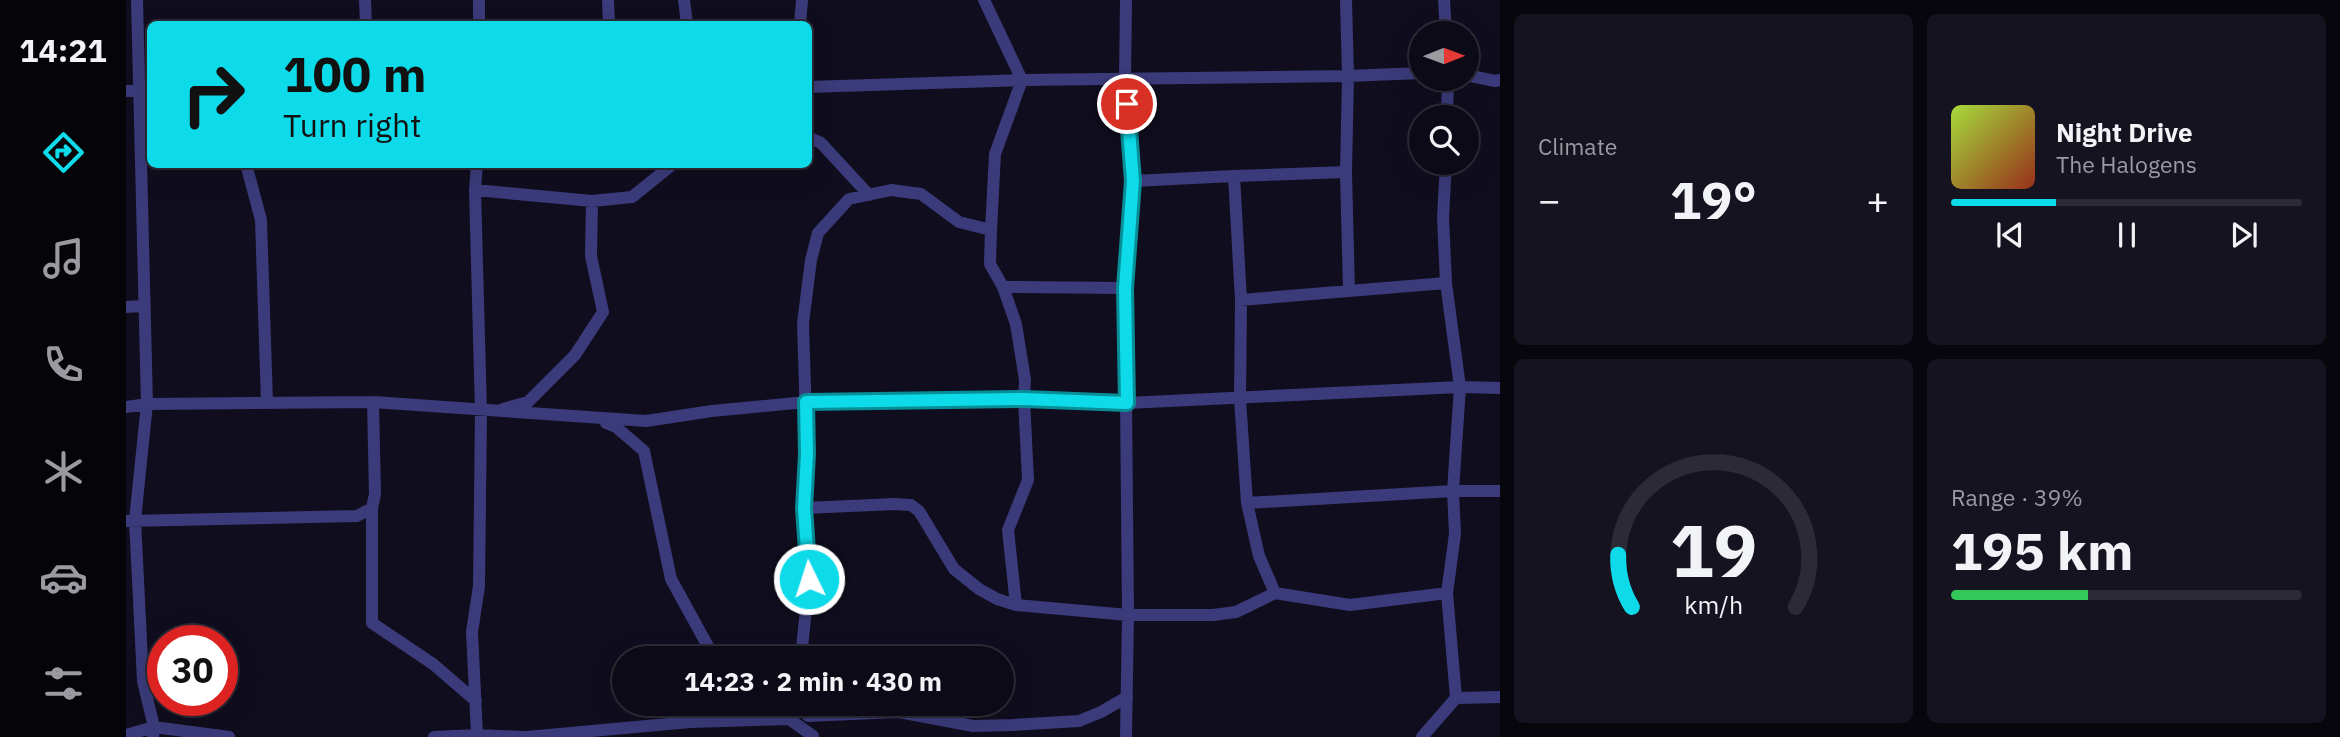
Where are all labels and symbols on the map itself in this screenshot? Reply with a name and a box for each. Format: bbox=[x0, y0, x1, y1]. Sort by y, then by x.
north arrow bbox=[1409, 21, 1479, 91]
pin bbox=[1097, 74, 1157, 134]
position arrow bbox=[772, 542, 846, 616]
speed limit sign: 30 bbox=[147, 625, 238, 716]

